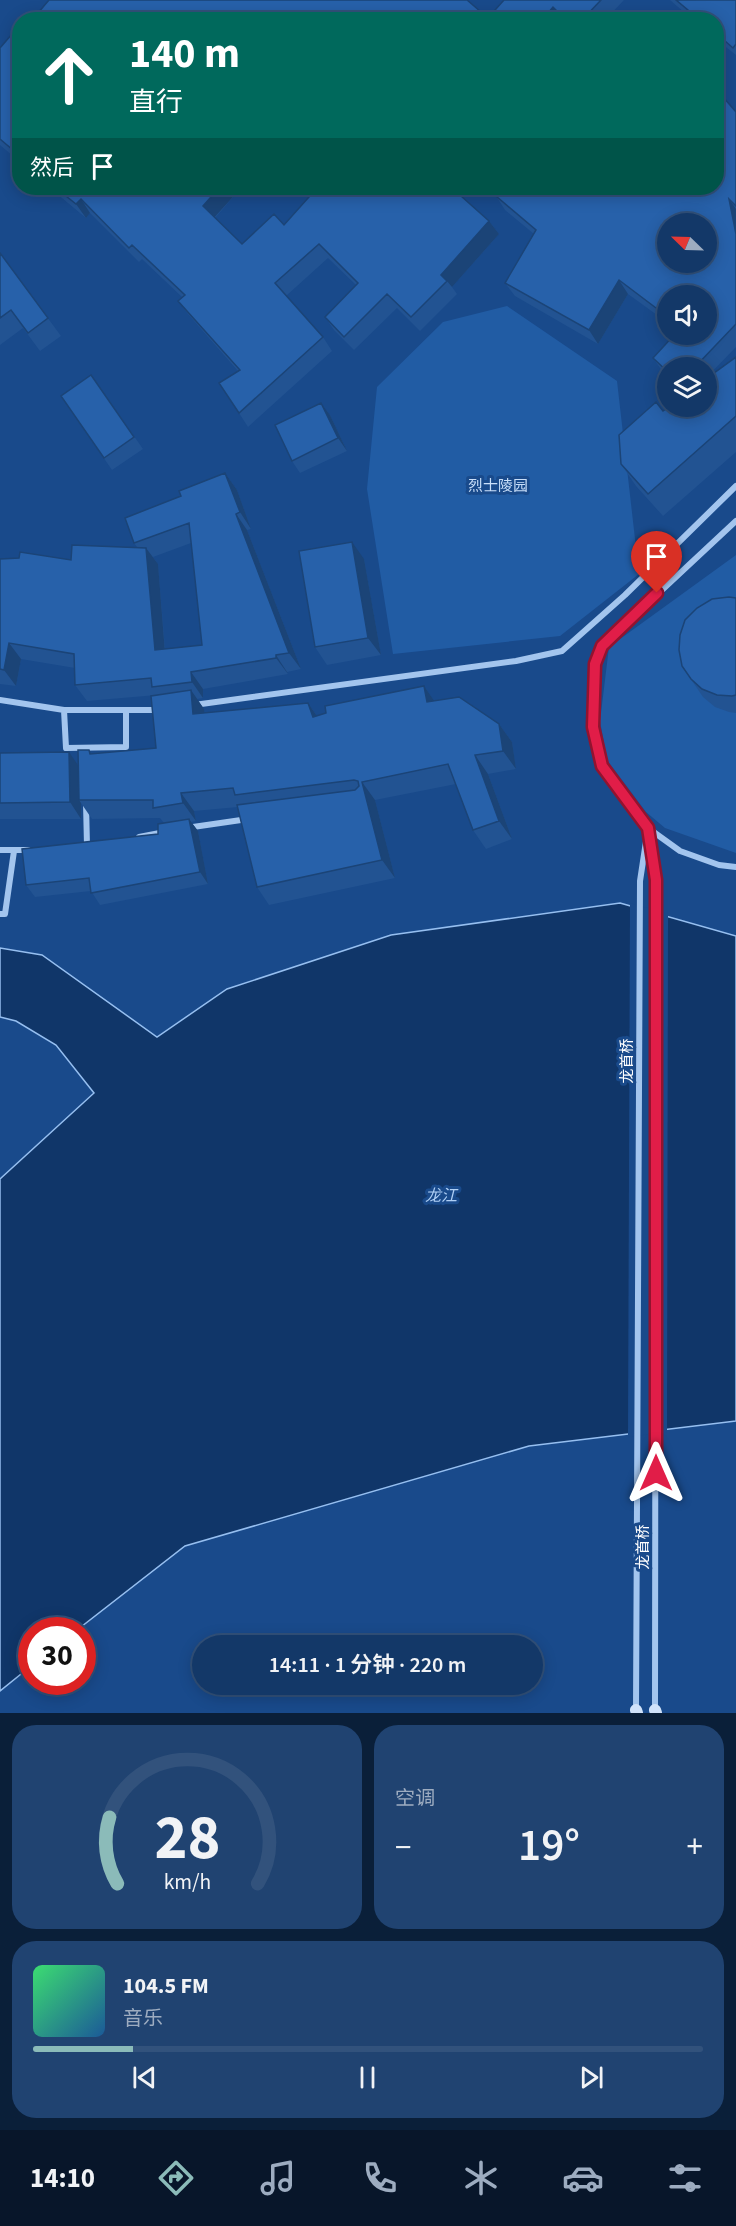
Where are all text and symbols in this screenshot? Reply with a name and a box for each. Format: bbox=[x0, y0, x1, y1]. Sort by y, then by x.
text: 140 m bbox=[129, 24, 240, 84]
icon: ahead bbox=[30, 36, 108, 114]
text: 直行 bbox=[129, 83, 183, 122]
icon: arrive bbox=[86, 150, 119, 183]
text: 然后 bbox=[30, 152, 74, 184]
north arrow bbox=[657, 213, 717, 273]
map controls bbox=[657, 213, 717, 417]
button: sound bbox=[657, 285, 717, 345]
button: layers bbox=[657, 357, 717, 417]
park label: 烈士陵园 bbox=[468, 476, 528, 497]
pin bbox=[631, 531, 682, 593]
icon: arrive bbox=[640, 540, 673, 573]
street label: 龙首桥 bbox=[617, 1038, 638, 1084]
water label: 龙江 bbox=[425, 1185, 459, 1207]
position arrow bbox=[624, 1441, 688, 1505]
street label: 龙首桥 bbox=[633, 1524, 654, 1570]
speed limit sign: 30 bbox=[18, 1617, 96, 1695]
text: 14:11 · 1 分钟 · 220 m bbox=[269, 1649, 466, 1681]
text: 空调 bbox=[395, 1785, 435, 1813]
text: 28 bbox=[154, 1794, 220, 1883]
text: 19° bbox=[518, 1814, 580, 1878]
text: − bbox=[395, 1824, 411, 1871]
text: + bbox=[687, 1824, 703, 1871]
text: km/h bbox=[163, 1867, 211, 1898]
text: 104.5 FM bbox=[123, 1970, 209, 2002]
text: 音乐 bbox=[123, 2005, 163, 2033]
icon: previous bbox=[128, 2061, 161, 2094]
icon: pause bbox=[351, 2061, 384, 2094]
icon: next bbox=[575, 2061, 608, 2094]
icon: directions bbox=[155, 2157, 197, 2199]
icon: music bbox=[257, 2157, 299, 2199]
icon: phone bbox=[359, 2157, 401, 2199]
icon: climate bbox=[460, 2157, 502, 2199]
icon: car bbox=[562, 2157, 604, 2199]
icon: filters bbox=[664, 2157, 706, 2199]
text: 14:10 bbox=[30, 2159, 95, 2198]

